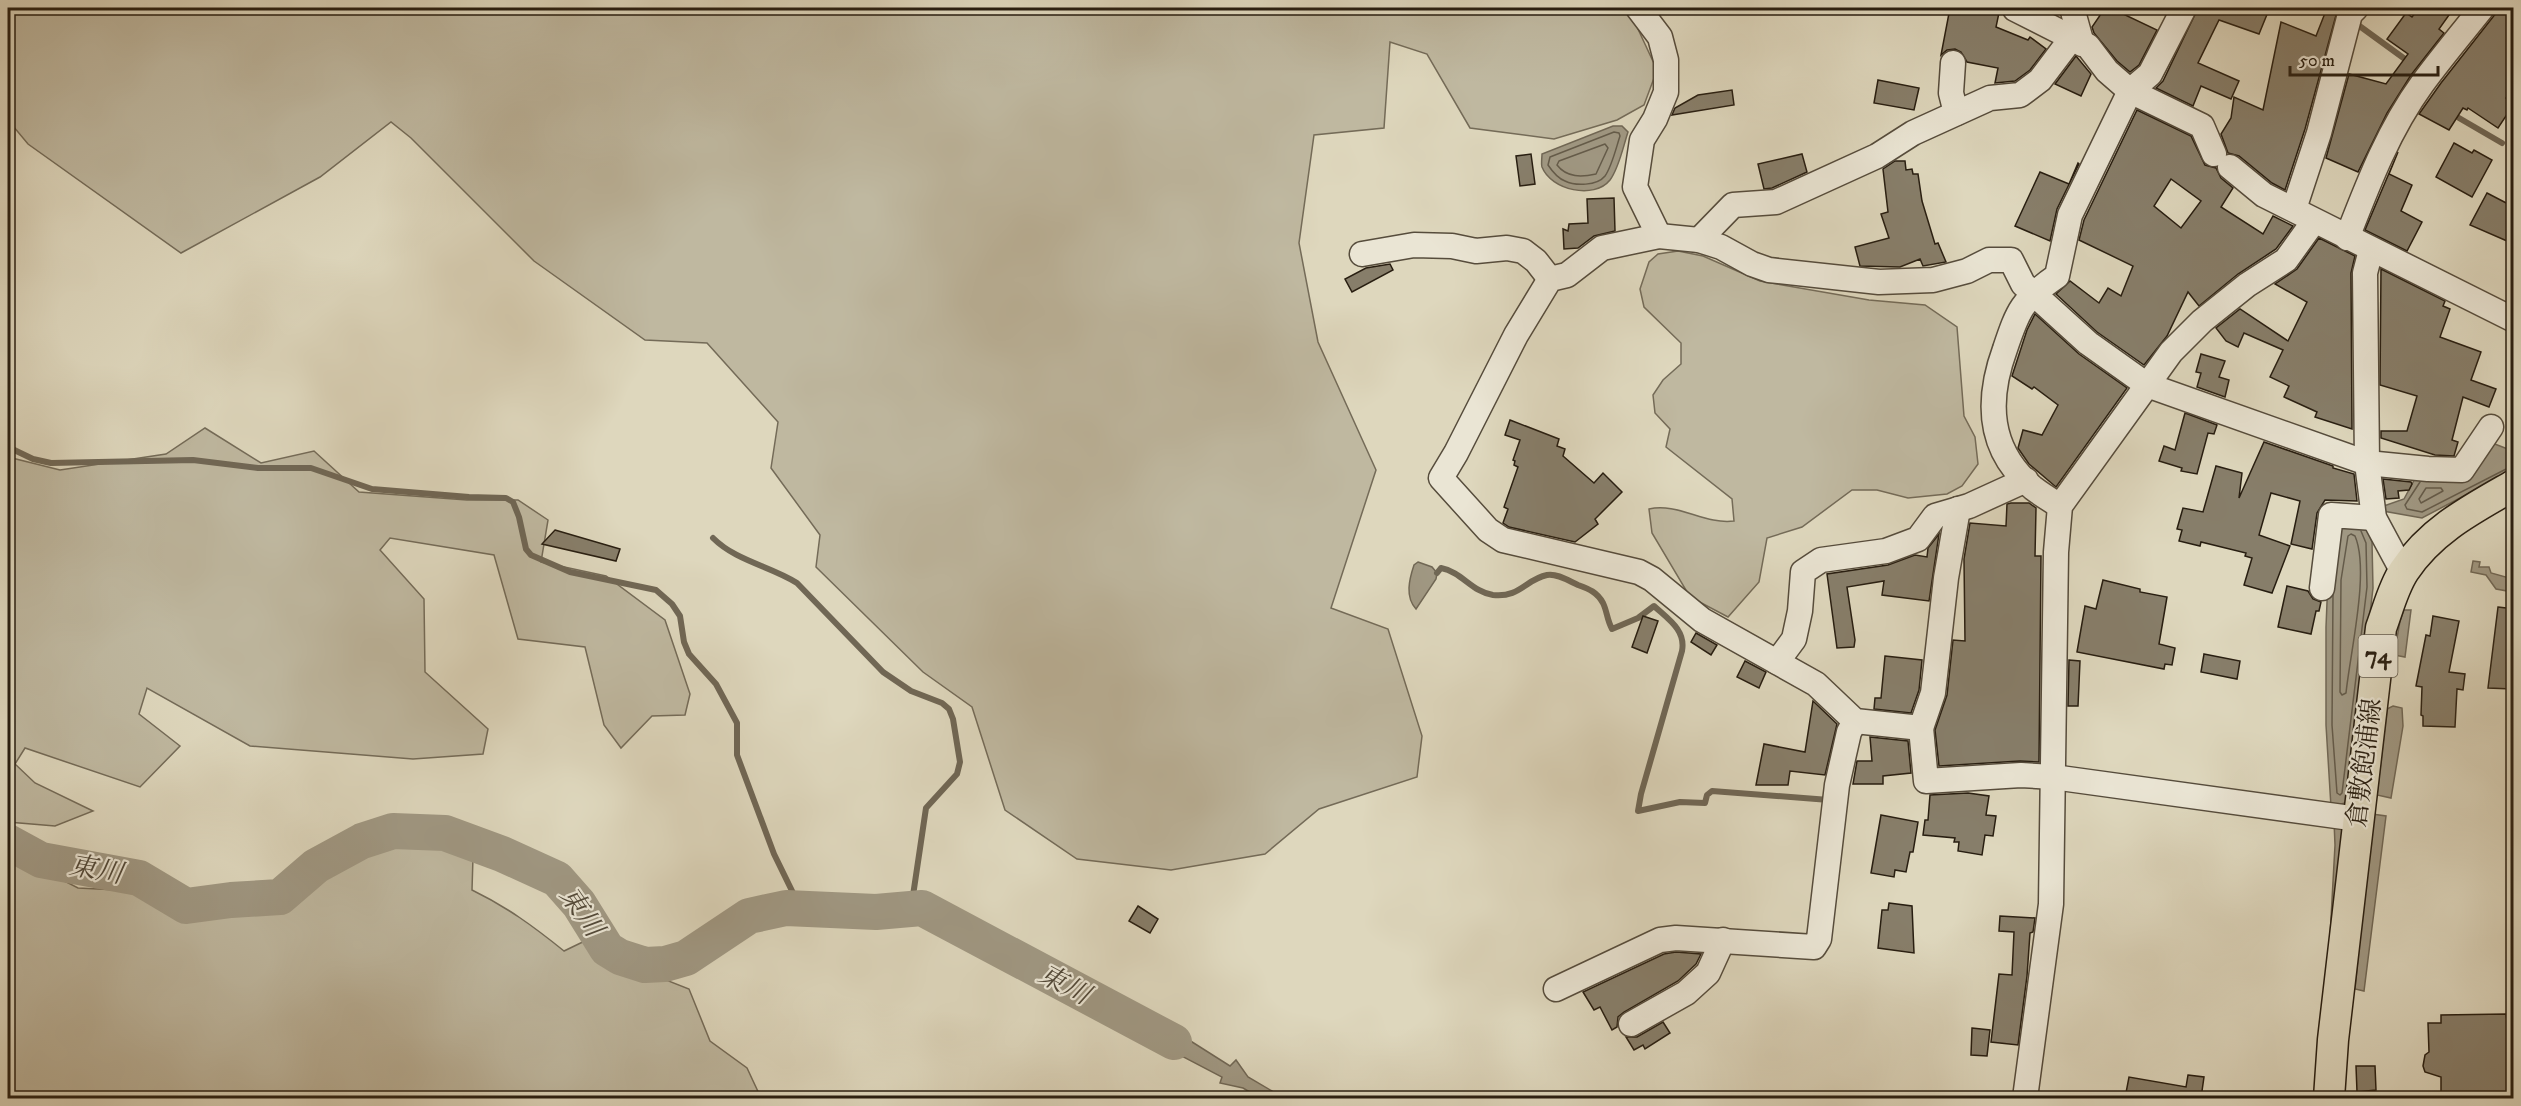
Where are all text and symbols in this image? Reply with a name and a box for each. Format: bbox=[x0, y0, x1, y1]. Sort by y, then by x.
scale bar bbox=[2290, 39, 2438, 77]
text: 50 m bbox=[2299, 50, 2335, 72]
road number: 74 bbox=[2358, 635, 2398, 677]
street label: 倉敷飽浦線 bbox=[2341, 696, 2389, 830]
water label: 東川 bbox=[66, 849, 128, 892]
water label: 東川 bbox=[552, 880, 612, 946]
water label: 東川 bbox=[1032, 957, 1098, 1014]

